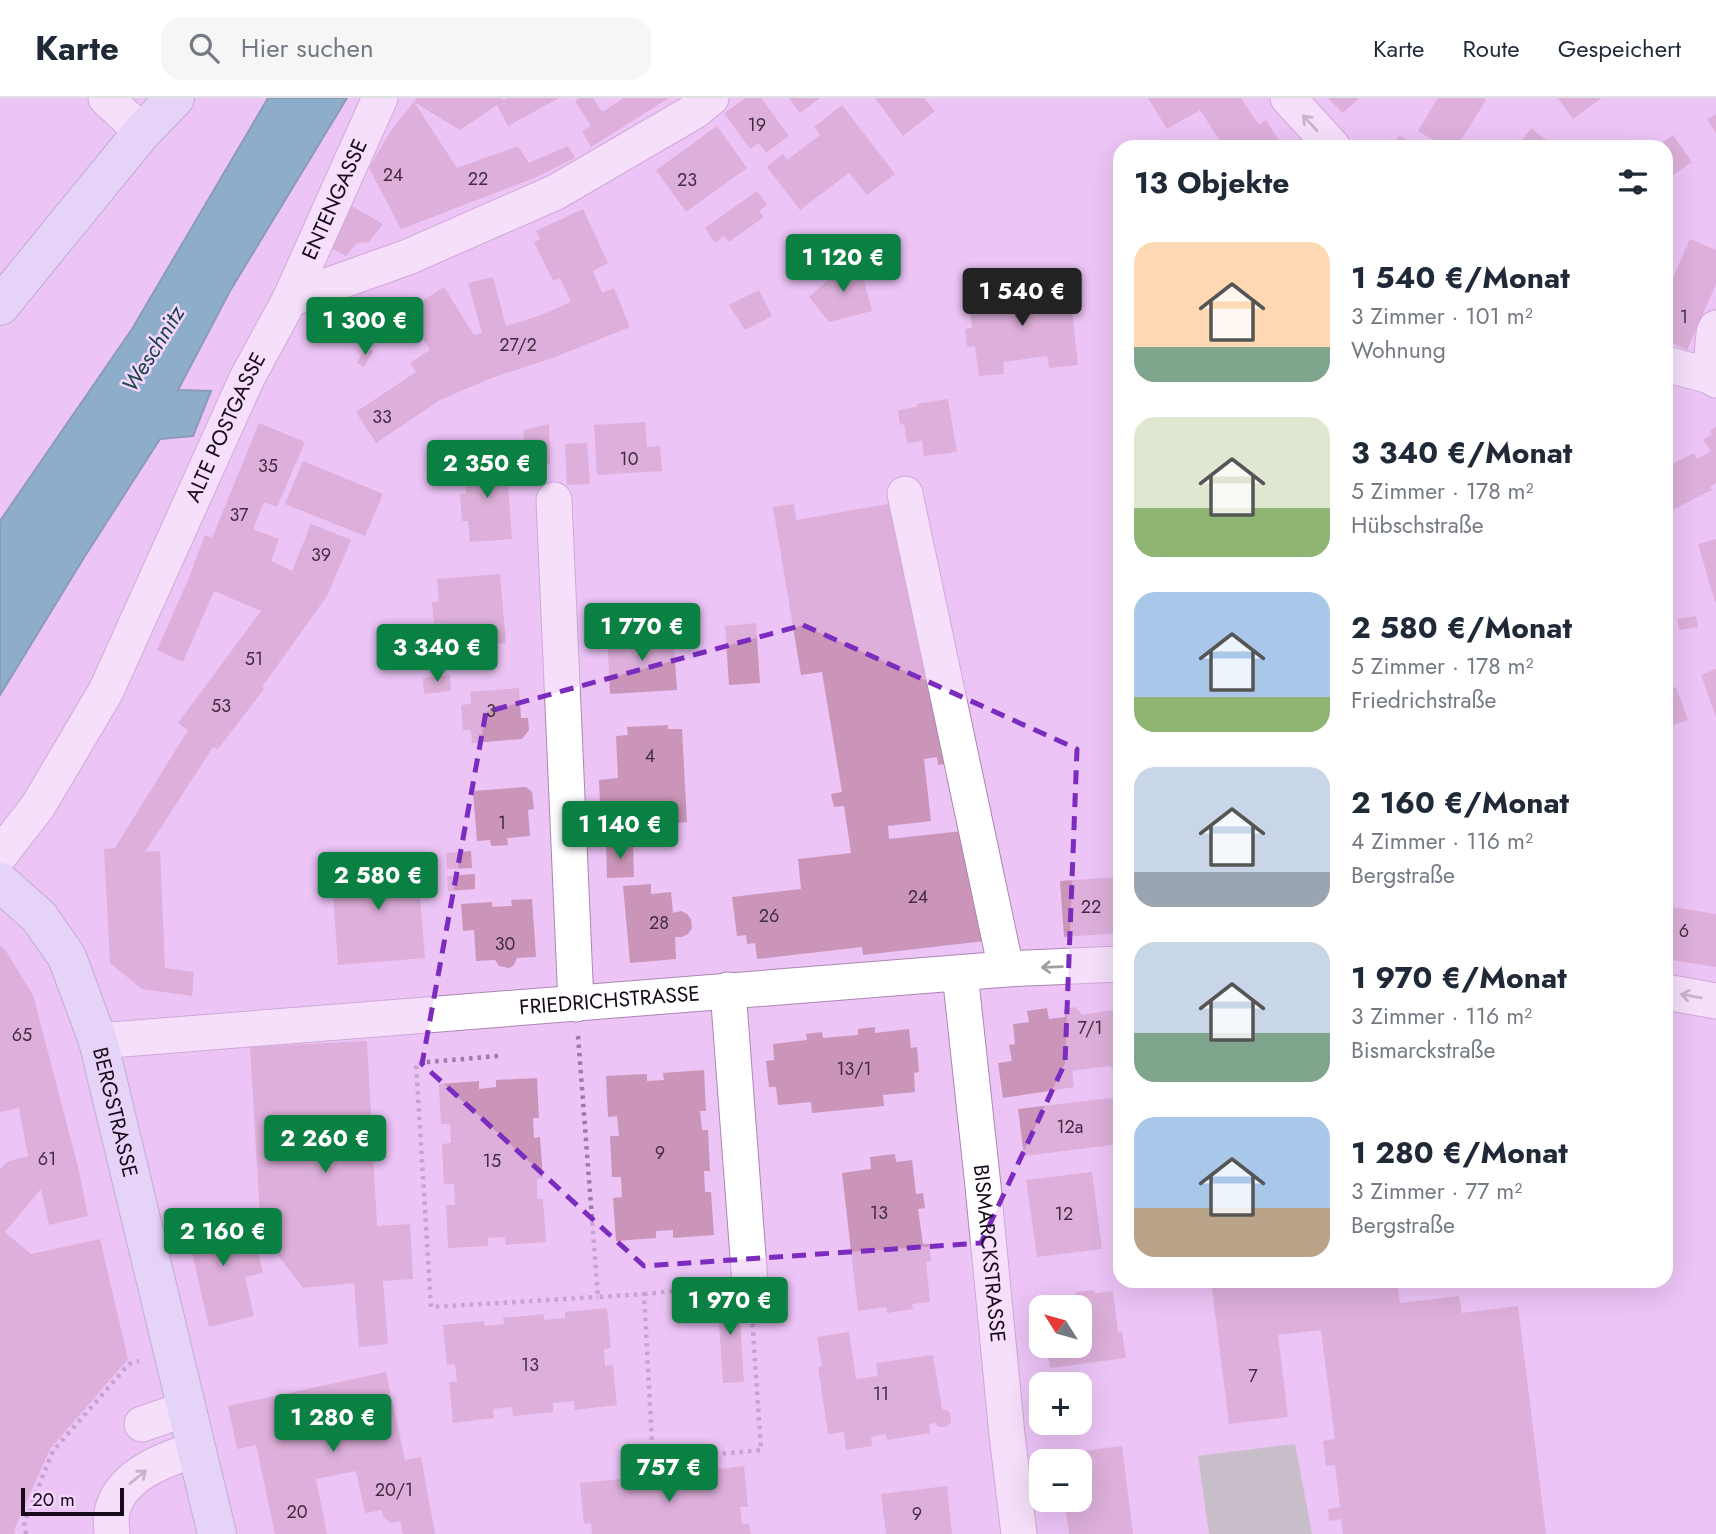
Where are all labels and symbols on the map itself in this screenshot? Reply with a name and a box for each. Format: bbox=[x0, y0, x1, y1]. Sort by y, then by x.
house number: 19 bbox=[748, 112, 766, 138]
one-way arrow bbox=[1302, 114, 1318, 132]
street label: ENTENGASSE bbox=[294, 134, 375, 265]
house number: 24 bbox=[383, 162, 403, 188]
house number: 22 bbox=[468, 166, 488, 192]
house number: 23 bbox=[677, 167, 697, 193]
pin: 1 120 € bbox=[778, 234, 908, 294]
pin: 1 540 € bbox=[957, 268, 1087, 328]
water label: Weschnitz bbox=[113, 298, 194, 399]
pin: 1 300 € bbox=[300, 298, 430, 357]
house number: 1 bbox=[1680, 304, 1688, 330]
house number: 27/2 bbox=[499, 332, 537, 358]
street label: ALTE POSTGASSE bbox=[178, 347, 273, 507]
house number: 33 bbox=[372, 404, 392, 430]
pin: 2 350 € bbox=[422, 440, 552, 500]
house number: 10 bbox=[620, 446, 639, 472]
house number: 35 bbox=[258, 453, 278, 479]
house number: 37 bbox=[229, 502, 249, 528]
house number: 39 bbox=[311, 542, 331, 568]
pin: 1 770 € bbox=[577, 603, 707, 663]
pin: 3 340 € bbox=[372, 624, 502, 684]
house number: 51 bbox=[245, 646, 263, 672]
house number: 53 bbox=[211, 693, 231, 719]
house number: 3 bbox=[486, 698, 496, 724]
house number: 4 bbox=[645, 743, 655, 769]
pin: 1 140 € bbox=[555, 802, 685, 861]
house number: 1 bbox=[498, 810, 506, 836]
pin: 2 580 € bbox=[313, 852, 443, 912]
house number: 24 bbox=[908, 884, 928, 910]
house number: 22 bbox=[1081, 894, 1101, 920]
house number: 26 bbox=[759, 903, 779, 929]
house number: 28 bbox=[649, 910, 669, 936]
house number: 6 bbox=[1679, 918, 1689, 944]
house number: 30 bbox=[495, 931, 516, 957]
one-way arrow bbox=[1041, 961, 1064, 974]
street label: FRIEDRICHSTRASSE bbox=[518, 978, 701, 1023]
one-way arrow bbox=[1680, 989, 1703, 1002]
house number: 7/1 bbox=[1077, 1015, 1103, 1041]
house number: 65 bbox=[12, 1022, 32, 1048]
street label: BERGSTRASSE bbox=[85, 1044, 145, 1180]
house number: 13/1 bbox=[836, 1056, 872, 1082]
house number: 12a bbox=[1057, 1114, 1084, 1140]
pin: 2 260 € bbox=[260, 1116, 390, 1175]
house number: 9 bbox=[655, 1140, 665, 1166]
house number: 61 bbox=[38, 1146, 56, 1172]
house number: 15 bbox=[483, 1148, 501, 1174]
street label: BISMARCKSTRASSE bbox=[966, 1163, 1013, 1344]
house number: 13 bbox=[870, 1200, 888, 1226]
house number: 12 bbox=[1055, 1201, 1073, 1227]
pin: 2 160 € bbox=[158, 1208, 288, 1268]
pin: 1 970 € bbox=[665, 1278, 795, 1337]
north arrow bbox=[1029, 1295, 1092, 1358]
house number: 13 bbox=[521, 1352, 539, 1378]
house number: 7 bbox=[1248, 1363, 1258, 1389]
house number: 11 bbox=[873, 1381, 889, 1407]
pin: 1 280 € bbox=[268, 1394, 398, 1454]
pin: 757 € bbox=[620, 1444, 718, 1504]
one-way arrow bbox=[128, 1470, 146, 1485]
house number: 20/1 bbox=[375, 1477, 413, 1503]
scale bar bbox=[21, 1485, 124, 1517]
house number: 20 bbox=[286, 1499, 308, 1525]
house number: 9 bbox=[912, 1501, 922, 1527]

